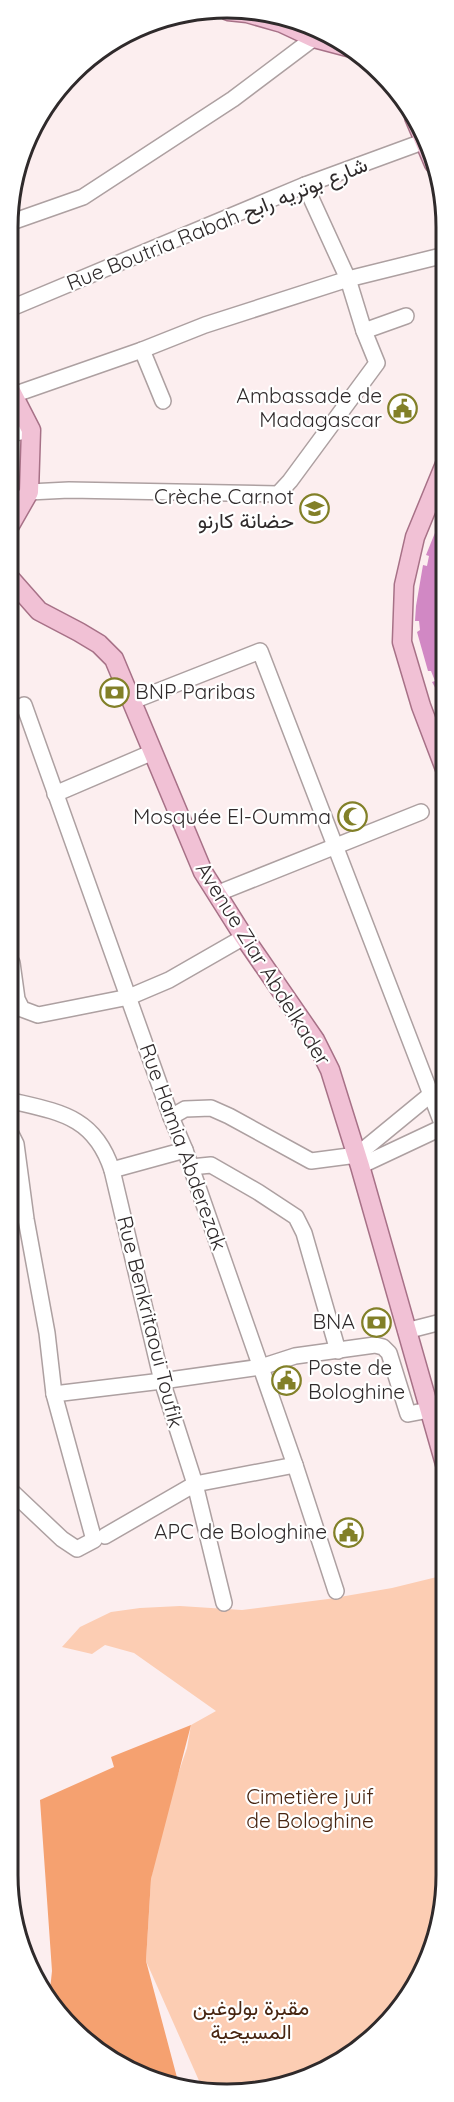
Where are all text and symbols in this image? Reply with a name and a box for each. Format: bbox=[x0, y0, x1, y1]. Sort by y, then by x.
street label: Rue Boutria Rabah شارع بوتريه رابح bbox=[62, 151, 372, 297]
place label: Ambassade de Madagascar bbox=[236, 382, 382, 432]
public building icon: Ambassade de Madagascar bbox=[387, 392, 419, 424]
place label: Crèche Carnot حضانة كارنو bbox=[154, 483, 294, 534]
school or university icon: Crèche Carnot حضانة كارنو bbox=[299, 493, 331, 525]
bank icon: BNP Paribas bbox=[98, 676, 130, 708]
place label: BNP Paribas bbox=[135, 678, 255, 704]
mosque icon: Mosquée El-Oumma bbox=[336, 801, 368, 833]
place label: Mosquée El-Oumma bbox=[133, 803, 331, 829]
street label: Avenue Ziar Abdelkader bbox=[191, 857, 337, 1070]
street label: Rue Hamia Abderezak bbox=[134, 1040, 233, 1253]
street label: Rue Benkritaoui Toufik bbox=[112, 1213, 190, 1430]
bank icon: BNA bbox=[360, 1306, 392, 1338]
place label: BNA bbox=[312, 1308, 355, 1334]
place label: Poste de Bologhine bbox=[308, 1354, 405, 1404]
public building icon: Poste de Bologhine bbox=[271, 1364, 303, 1396]
public building icon: APC de Bologhine bbox=[332, 1516, 364, 1548]
place label: APC de Bologhine bbox=[154, 1518, 327, 1544]
park label: Cimetière juif de Bologhine bbox=[246, 1783, 374, 1833]
park label: مقبرة بولوغين المسيحية bbox=[193, 1994, 309, 2044]

